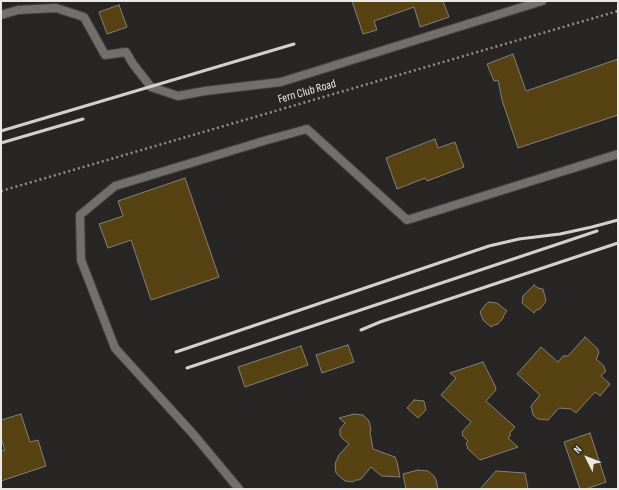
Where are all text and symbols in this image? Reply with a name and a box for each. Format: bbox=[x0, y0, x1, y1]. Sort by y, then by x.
street label: Fern Club Road bbox=[276, 77, 338, 107]
north arrow bbox=[567, 438, 607, 478]
text: N bbox=[571, 443, 585, 456]

